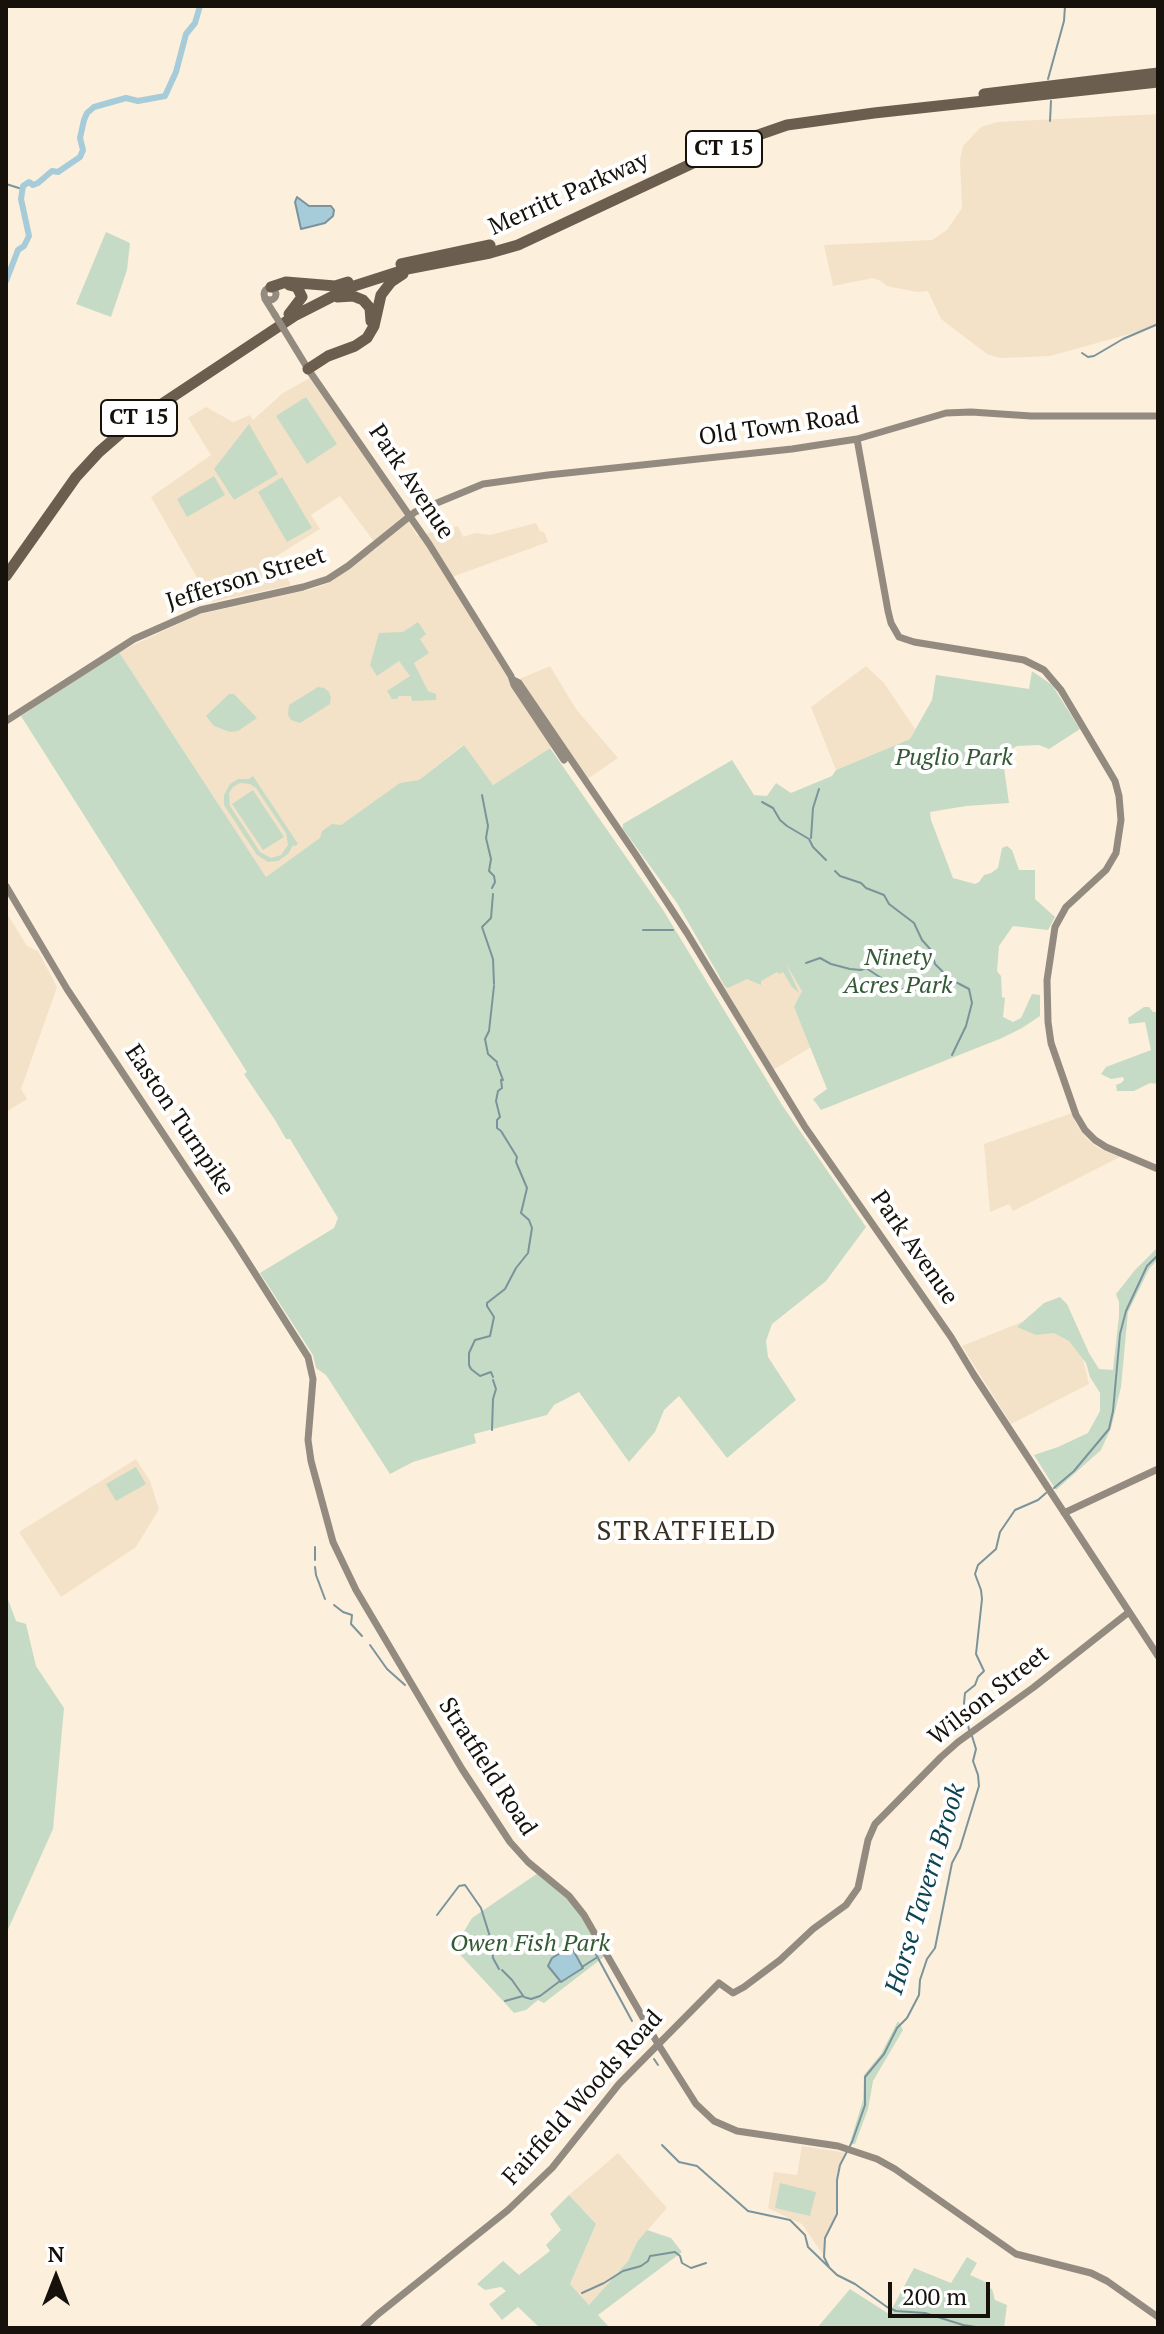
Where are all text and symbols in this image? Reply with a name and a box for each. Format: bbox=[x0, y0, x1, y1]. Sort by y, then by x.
road number: CT 15 bbox=[686, 131, 762, 167]
street label: Merritt Parkway bbox=[485, 146, 653, 242]
road number: CT 15 bbox=[101, 400, 177, 436]
street label: Old Town Road bbox=[697, 401, 861, 453]
street label: Park Avenue bbox=[362, 419, 460, 545]
street label: Jefferson Street bbox=[163, 541, 329, 617]
park label: Puglio Park bbox=[895, 744, 1013, 772]
park label: Ninety Acres Park bbox=[843, 944, 953, 1000]
street label: Easton Turnpike bbox=[118, 1039, 240, 1201]
street label: Park Avenue bbox=[864, 1186, 964, 1310]
district label: STRATFIELD bbox=[597, 1515, 777, 1549]
street label: Wilson Street bbox=[923, 1640, 1055, 1752]
street label: Stratfield Road bbox=[432, 1693, 542, 1841]
water label: Horse Tavern Brook bbox=[879, 1780, 973, 1998]
park label: Owen Fish Park bbox=[450, 1930, 610, 1958]
street label: Fairfield Woods Road bbox=[497, 2005, 669, 2191]
north arrow bbox=[16, 2238, 96, 2318]
text: N bbox=[48, 2239, 64, 2268]
scale bar bbox=[892, 2266, 994, 2316]
text: 200 m bbox=[902, 2280, 967, 2312]

